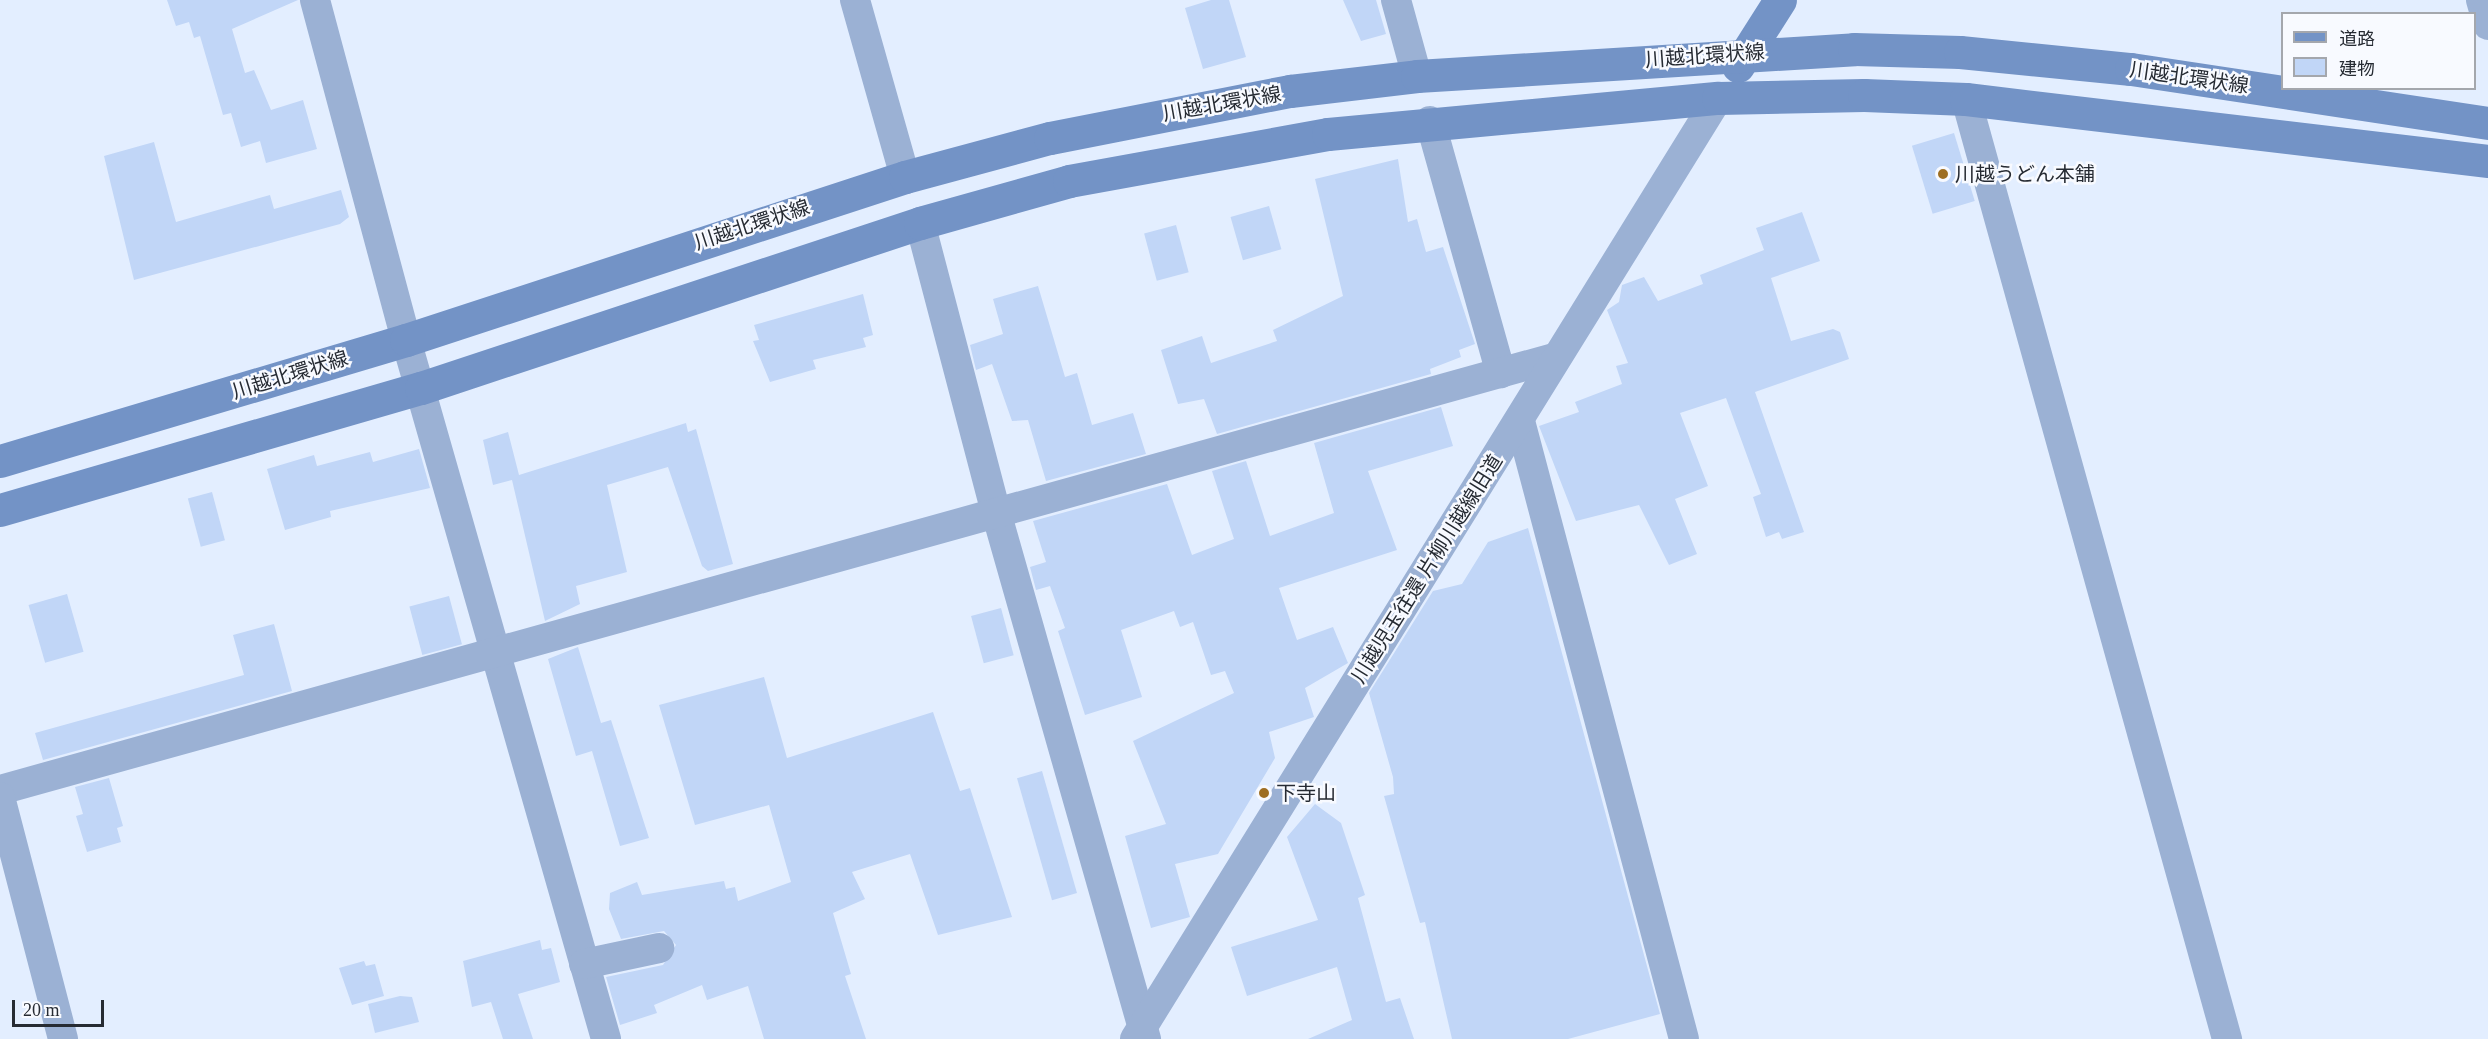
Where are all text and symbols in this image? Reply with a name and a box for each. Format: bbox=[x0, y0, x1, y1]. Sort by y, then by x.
legend bbox=[2281, 12, 2476, 90]
text: 道路 bbox=[2339, 29, 2375, 49]
street label: 川越北環状線 bbox=[1644, 40, 1766, 72]
street label: 川越北環状線 bbox=[2128, 58, 2250, 98]
text: 建物 bbox=[2339, 59, 2375, 79]
street label: 川越北環状線 bbox=[1161, 82, 1283, 126]
place label: 川越うどん本舗 bbox=[1955, 162, 2095, 186]
marker: 川越うどん本舗 bbox=[1936, 167, 1950, 181]
street label: 川越北環状線 bbox=[691, 195, 813, 255]
street label: 川越北環状線 bbox=[229, 346, 351, 404]
street label: 川越児玉往還 片柳川越線旧道 bbox=[1347, 450, 1507, 688]
place label: 下寺山 bbox=[1276, 781, 1336, 805]
marker: 下寺山 bbox=[1257, 786, 1271, 800]
scale bar bbox=[15, 988, 106, 1026]
text: 20 m bbox=[23, 1000, 60, 1020]

